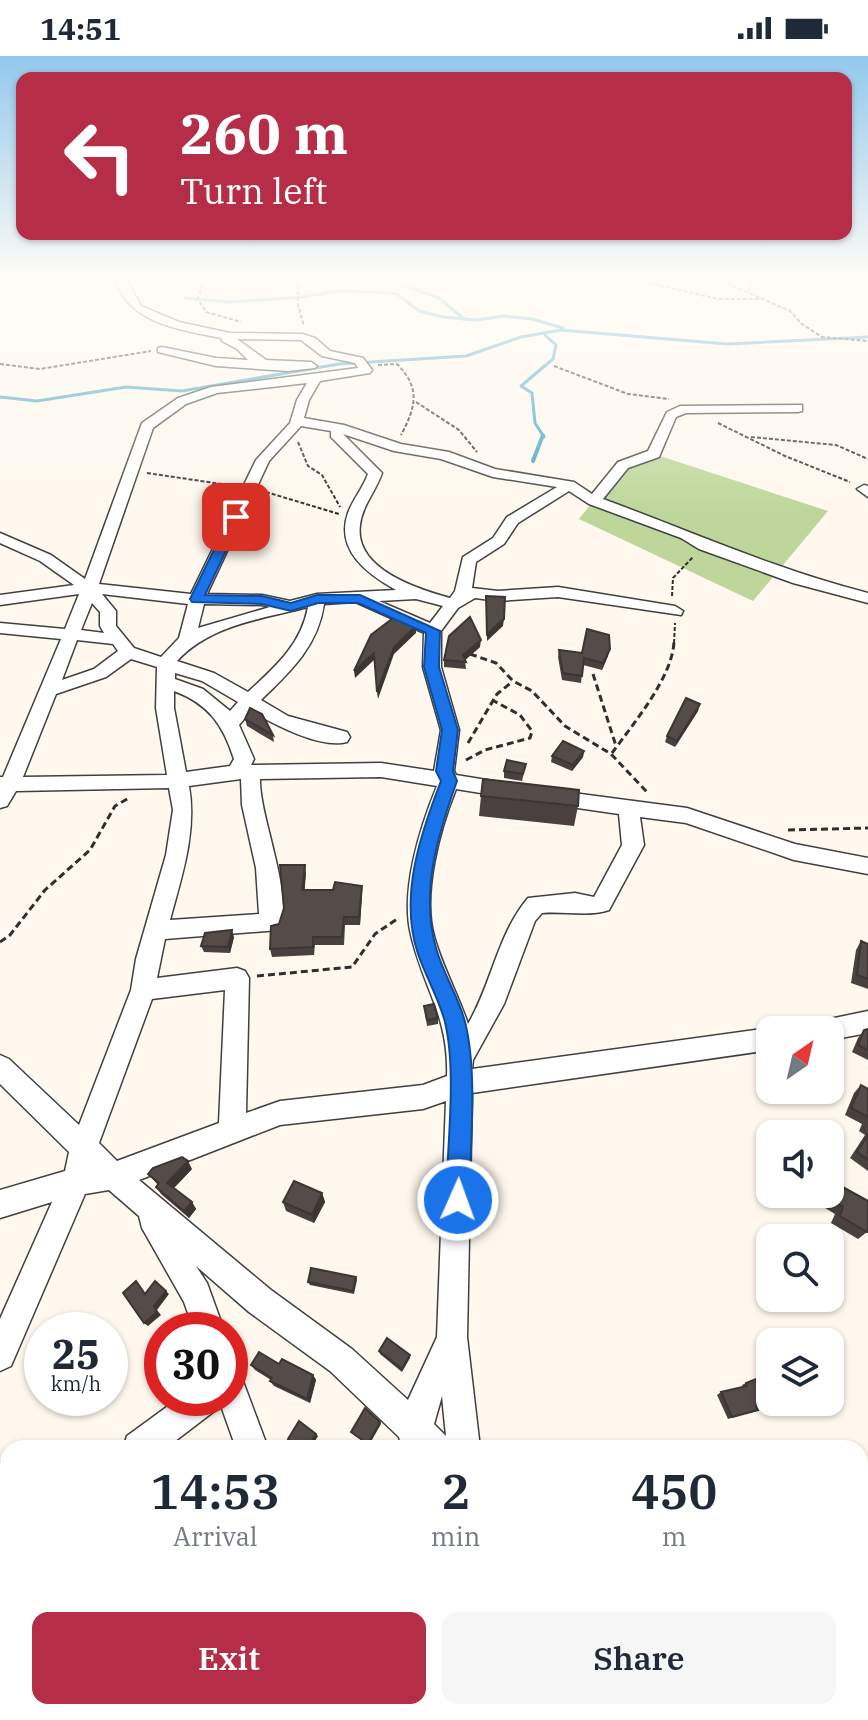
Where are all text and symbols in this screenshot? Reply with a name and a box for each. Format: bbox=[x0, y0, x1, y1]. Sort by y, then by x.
text: 14:51 bbox=[40, 9, 121, 48]
text: 260 m bbox=[180, 97, 348, 169]
icon: left bbox=[48, 104, 152, 208]
text: Turn left bbox=[180, 167, 327, 214]
pin bbox=[202, 483, 270, 551]
icon: arrive bbox=[214, 495, 258, 539]
north arrow bbox=[756, 1016, 844, 1104]
map controls bbox=[756, 1016, 844, 1416]
button: sound bbox=[756, 1120, 844, 1208]
position arrow bbox=[416, 1158, 500, 1242]
button: search bbox=[756, 1224, 844, 1312]
speed limit sign: 30 bbox=[144, 1312, 248, 1416]
text: 25 bbox=[52, 1328, 100, 1380]
button: layers bbox=[756, 1328, 844, 1416]
text: km/h bbox=[51, 1370, 101, 1397]
text: 14:53 bbox=[151, 1460, 280, 1522]
text: 2 bbox=[441, 1460, 470, 1522]
text: 450 bbox=[631, 1460, 717, 1522]
text: Arrival bbox=[173, 1519, 258, 1553]
text: min bbox=[431, 1519, 480, 1553]
text: m bbox=[662, 1519, 687, 1553]
button: Exit bbox=[32, 1612, 426, 1704]
button: Share bbox=[442, 1612, 836, 1704]

